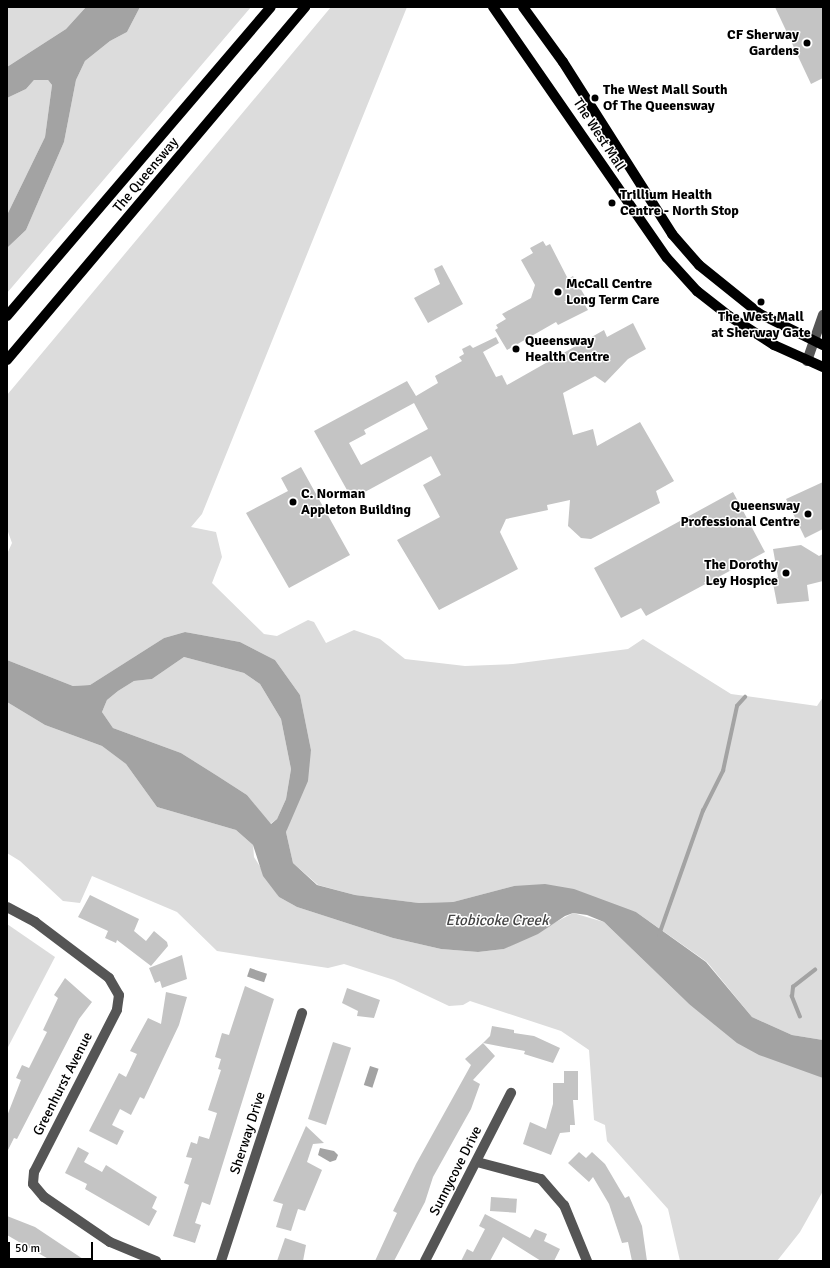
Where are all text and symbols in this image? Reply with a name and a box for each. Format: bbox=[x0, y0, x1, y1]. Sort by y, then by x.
place label: CF Sherway Gardens bbox=[727, 27, 799, 60]
marker: CF Sherway Gardens bbox=[802, 38, 812, 48]
place label: The West Mall South Of The Queensway bbox=[603, 82, 728, 114]
marker: The West Mall South Of The Queensway bbox=[590, 93, 600, 103]
street label: The West Mall bbox=[569, 95, 629, 175]
street label: The Queensway bbox=[110, 134, 182, 216]
place label: Trillium Health Centre - North Stop bbox=[620, 187, 739, 220]
marker: Trillium Health Centre - North Stop bbox=[607, 198, 617, 208]
place label: McCall Centre Long Term Care bbox=[566, 276, 660, 308]
marker: McCall Centre Long Term Care bbox=[553, 287, 563, 297]
marker: The West Mall at Sherway Gate bbox=[756, 297, 766, 307]
place label: The West Mall at Sherway Gate bbox=[711, 309, 811, 342]
place label: Queensway Health Centre bbox=[525, 333, 609, 366]
marker: Queensway Health Centre bbox=[510, 343, 522, 355]
place label: C. Norman Appleton Building bbox=[301, 486, 411, 518]
marker: C. Norman Appleton Building bbox=[288, 497, 298, 507]
place label: Queensway Professional Centre bbox=[680, 498, 800, 530]
marker: Queensway Professional Centre bbox=[803, 509, 813, 519]
place label: The Dorothy Ley Hospice bbox=[704, 557, 778, 590]
marker: The Dorothy Ley Hospice bbox=[781, 568, 791, 578]
water label: Etobicoke Creek bbox=[446, 912, 548, 930]
street label: Greenhurst Avenue bbox=[30, 1029, 96, 1139]
street label: Sherway Drive bbox=[227, 1090, 269, 1176]
street label: Sunnycove Drive bbox=[426, 1123, 486, 1219]
scale bar bbox=[10, 1234, 95, 1260]
text: 50 m bbox=[15, 1241, 40, 1256]

